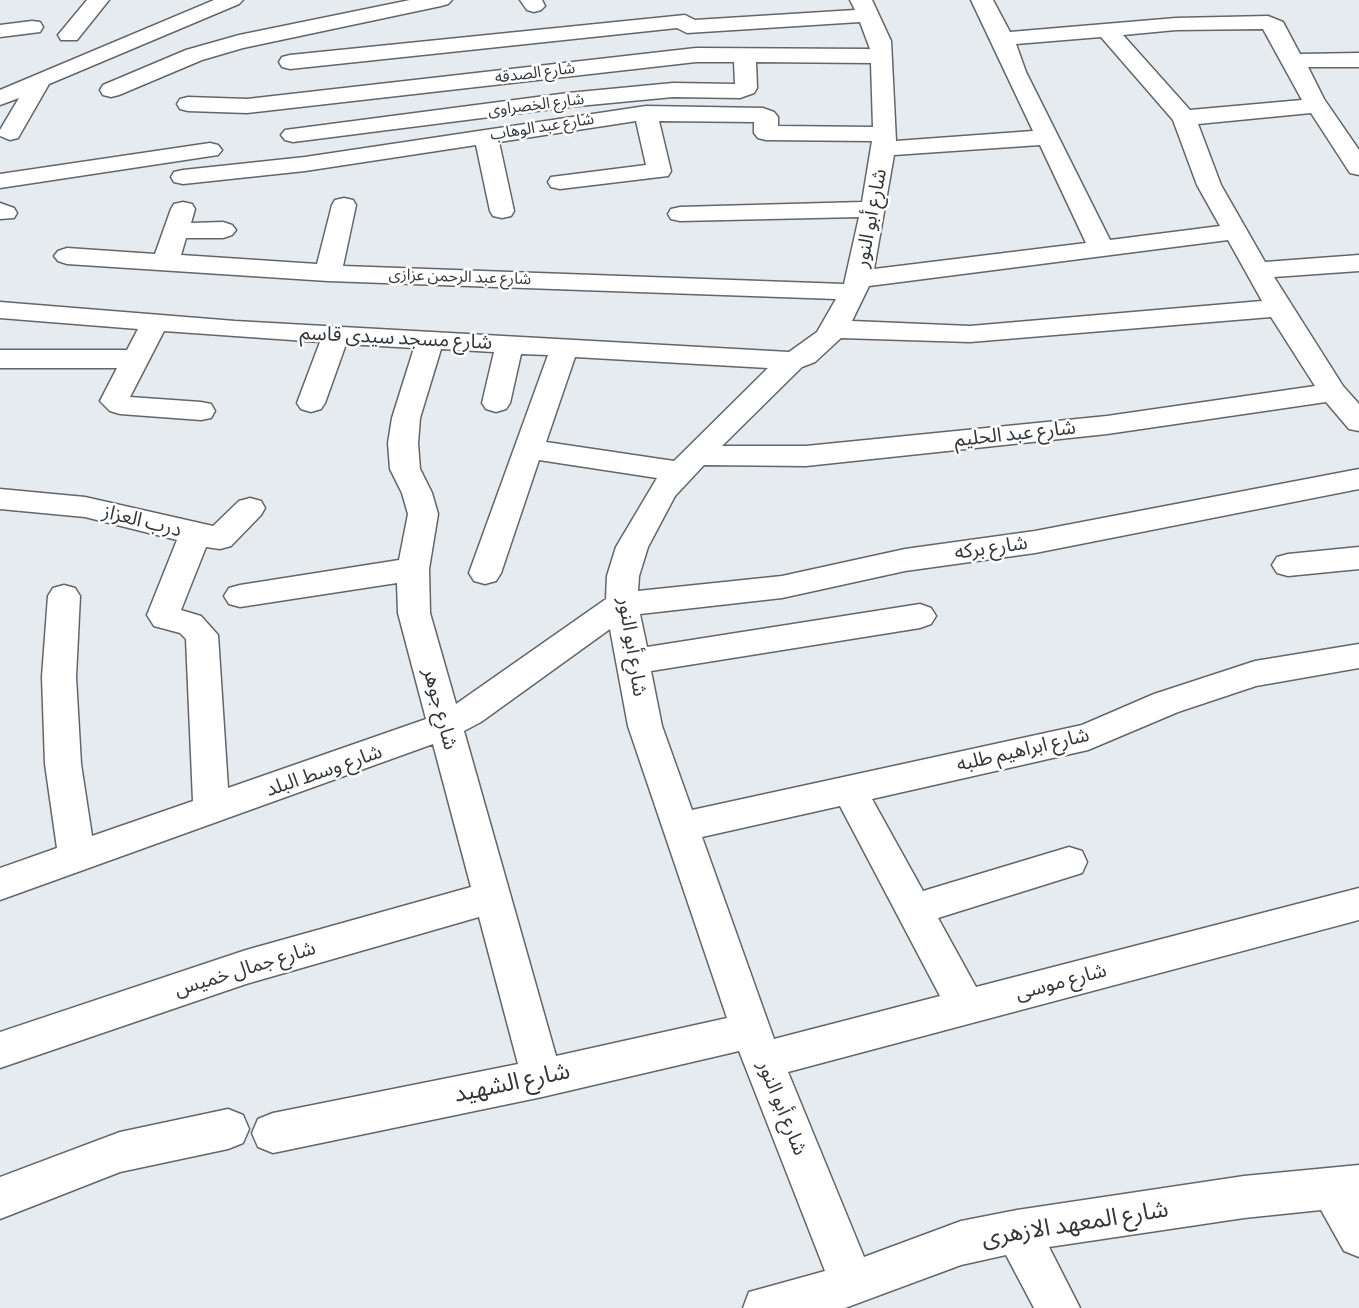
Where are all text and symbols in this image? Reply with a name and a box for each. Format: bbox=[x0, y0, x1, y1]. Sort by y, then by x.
street label: شارع الصدقه bbox=[494, 59, 576, 87]
street label: شارع الخصراوى bbox=[487, 90, 585, 120]
street label: شارع عبد الوهاب bbox=[489, 109, 595, 145]
street label: شارع أبو النور bbox=[850, 167, 892, 269]
street label: شارع عبد الرحمن عزازى bbox=[388, 265, 532, 289]
street label: شارع مسجد سيدى قاسم bbox=[299, 321, 493, 355]
street label: شارع عبد الحليم bbox=[953, 416, 1077, 452]
street label: درب العزاز bbox=[100, 500, 184, 542]
street label: شارع بركه bbox=[953, 531, 1029, 565]
street label: شارع أبو النور bbox=[612, 596, 652, 698]
street label: شارع جوهر bbox=[418, 666, 462, 752]
street label: شارع ابراهيم طلبه bbox=[954, 723, 1092, 777]
street label: شارع وسط البلد bbox=[263, 740, 385, 802]
street label: شارع جمال خميس bbox=[172, 936, 318, 1002]
street label: شارع موسى bbox=[1013, 958, 1109, 1006]
street label: شارع الشهيد bbox=[451, 1057, 573, 1109]
street label: شارع أبو النور bbox=[752, 1057, 812, 1159]
street label: شارع المعهد الازهرى bbox=[980, 1195, 1170, 1253]

